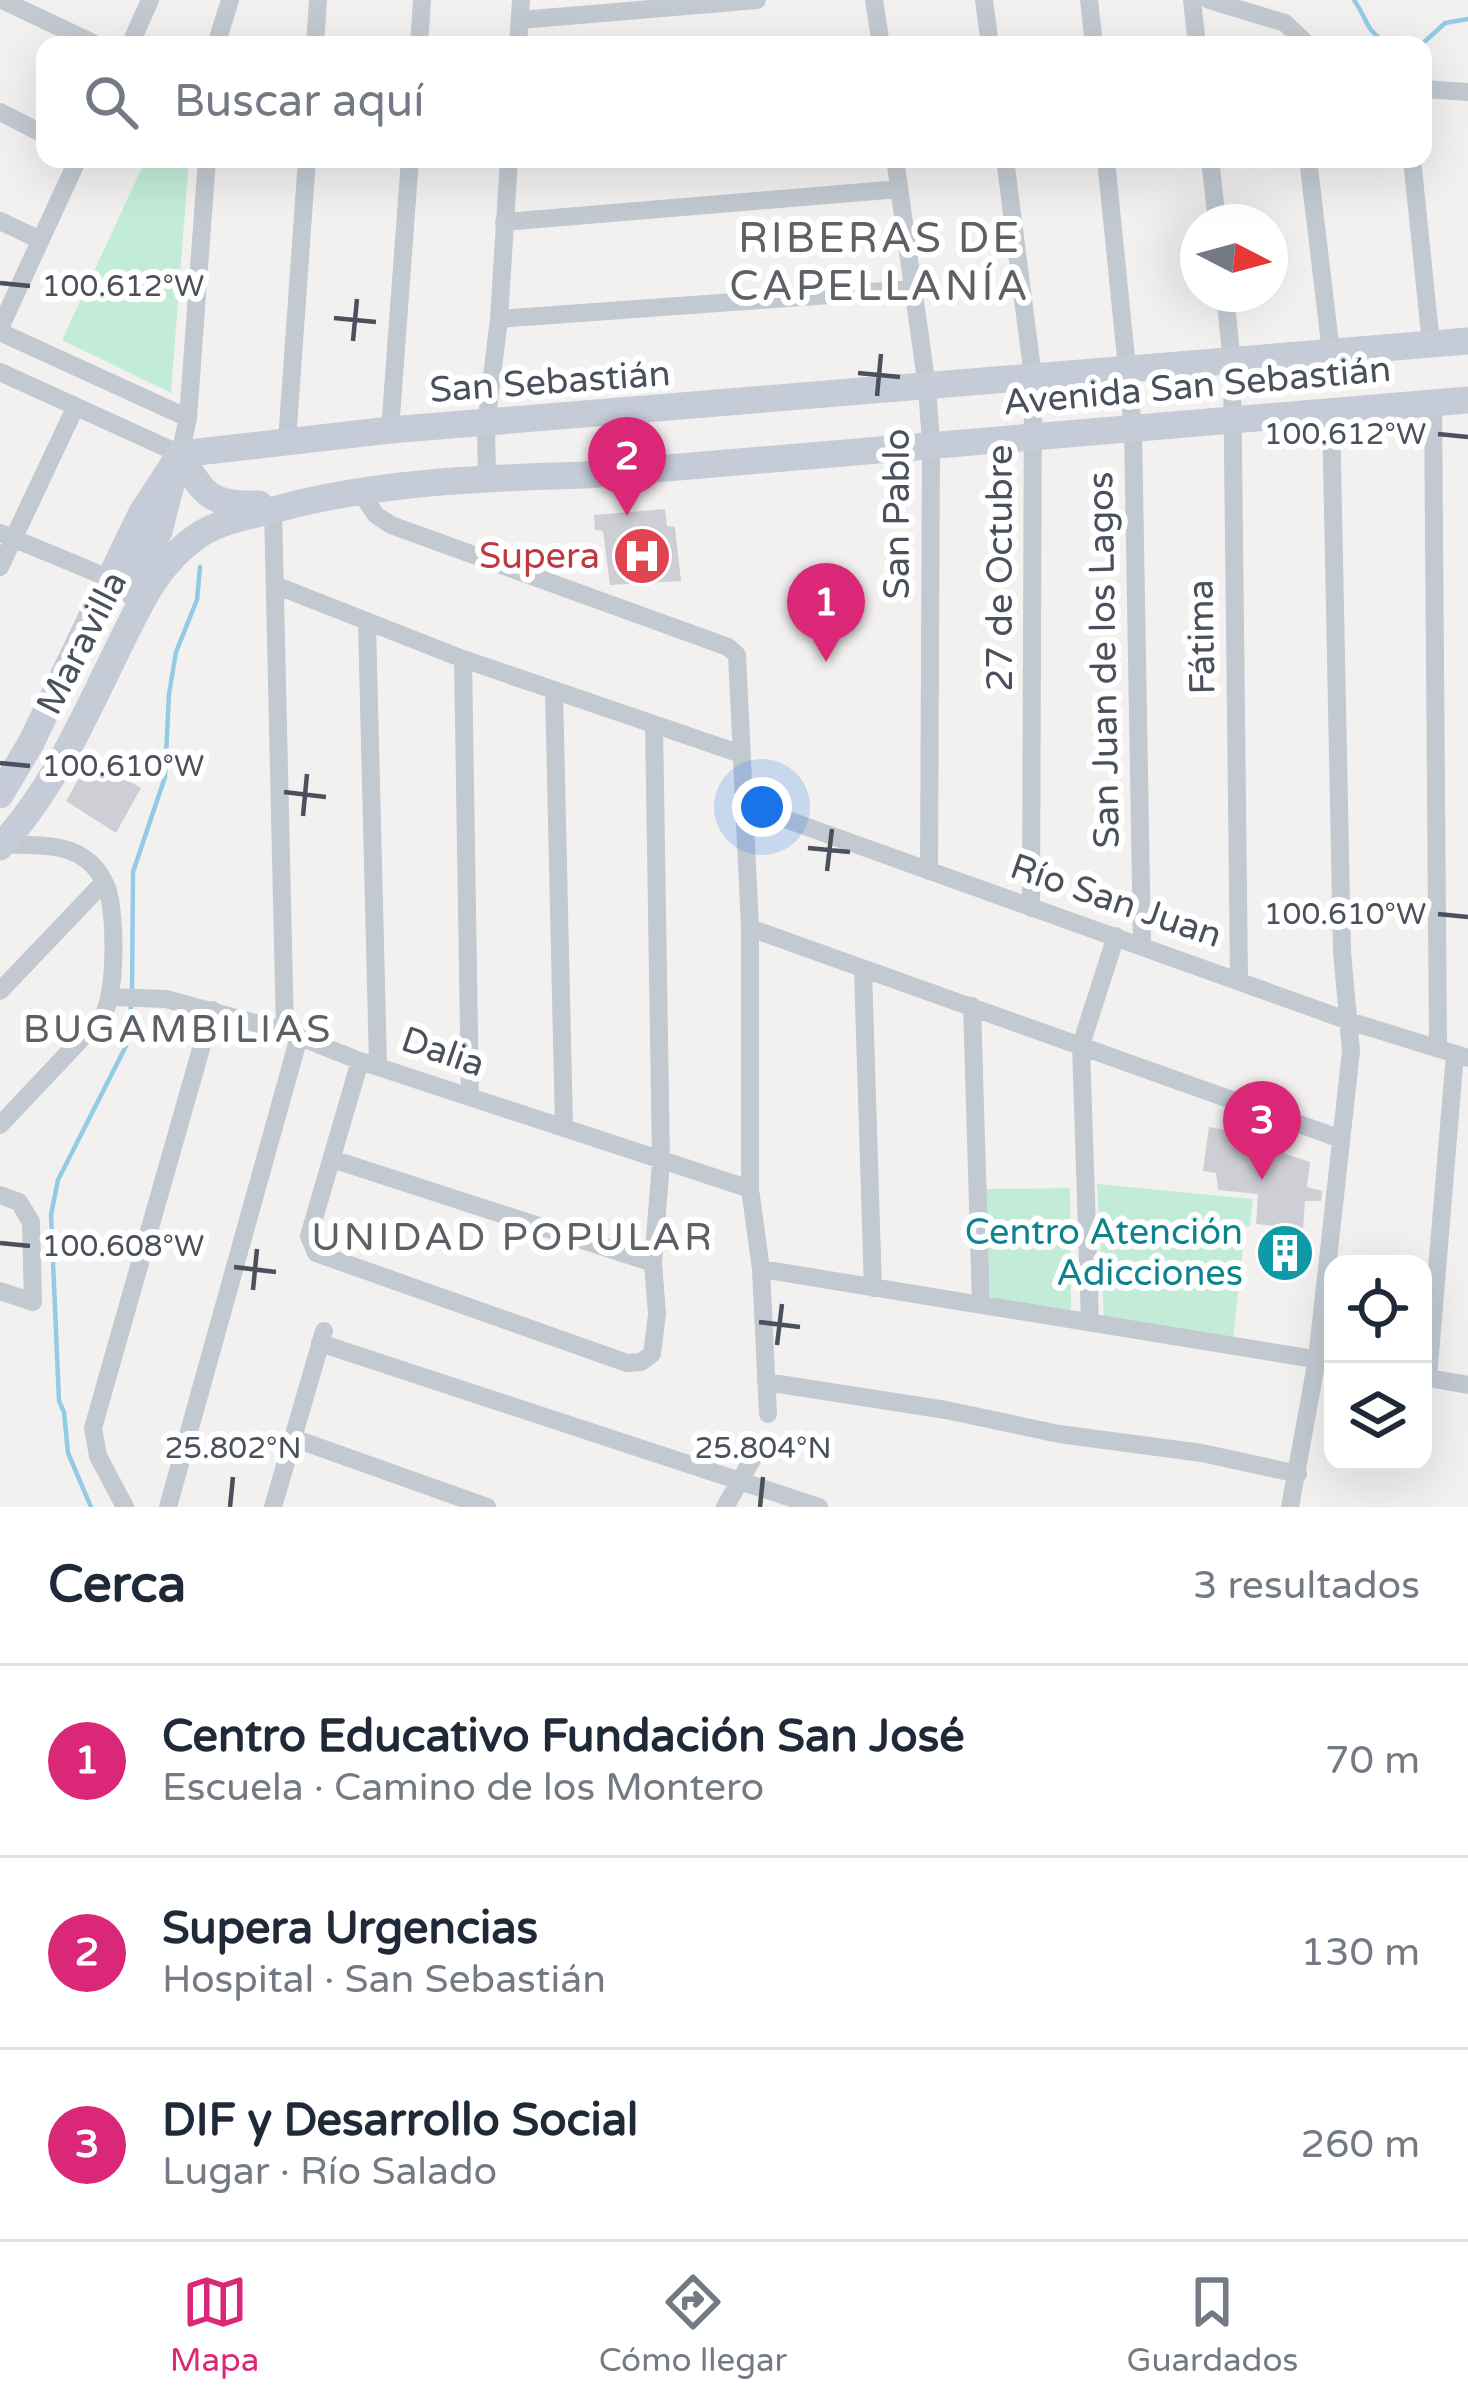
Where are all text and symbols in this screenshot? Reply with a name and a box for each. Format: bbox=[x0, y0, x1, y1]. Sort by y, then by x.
search box bbox=[36, 36, 1432, 168]
icon: search bbox=[78, 69, 144, 135]
text: Buscar aquí bbox=[174, 75, 424, 129]
north arrow bbox=[1180, 204, 1288, 312]
district label: RIBERAS DE CAPELLANÍA bbox=[729, 213, 1031, 312]
text: 100.612°W bbox=[42, 268, 204, 305]
street label: Avenida San Sebastián bbox=[1001, 348, 1393, 424]
street label: San Sebastián bbox=[428, 352, 672, 412]
text: 100.612°W bbox=[1264, 416, 1426, 453]
pin: 2 bbox=[588, 417, 666, 516]
street label: San Pablo bbox=[876, 429, 919, 599]
street label: 27 de Octubre bbox=[979, 445, 1022, 691]
street label: San Juan de los Lagos bbox=[1079, 471, 1129, 849]
hospital icon: Supera bbox=[611, 525, 673, 587]
place label: Supera bbox=[479, 535, 600, 578]
pin: 1 bbox=[787, 563, 865, 662]
street label: Maravilla bbox=[28, 564, 136, 722]
street label: Fátima bbox=[1180, 579, 1224, 695]
text: 100.610°W bbox=[42, 748, 204, 785]
your location bbox=[732, 777, 792, 837]
street label: Río San Juan bbox=[1005, 845, 1227, 957]
text: 100.610°W bbox=[1264, 896, 1426, 933]
district label: BUGAMBILIAS bbox=[23, 1006, 333, 1053]
street label: Dalia bbox=[396, 1018, 490, 1086]
pin: 3 bbox=[1223, 1081, 1301, 1180]
place label: Centro Atención Adicciones bbox=[965, 1211, 1243, 1295]
district label: UNIDAD POPULAR bbox=[311, 1214, 715, 1261]
building icon: Centro Atención Adicciones bbox=[1254, 1222, 1316, 1284]
text: 100.608°W bbox=[42, 1228, 204, 1265]
map controls bbox=[1324, 1255, 1432, 1471]
button: locate bbox=[1324, 1255, 1432, 1363]
button: layers bbox=[1324, 1363, 1432, 1471]
text: 25.802°N bbox=[165, 1430, 301, 1467]
text: 25.804°N bbox=[695, 1430, 831, 1467]
text: Cerca bbox=[48, 1554, 186, 1616]
text: 3 resultados bbox=[1193, 1562, 1420, 1609]
text: Centro Educativo Fundación San José bbox=[162, 1710, 965, 1764]
text: 1 bbox=[75, 1737, 99, 1784]
text: 70 m bbox=[1325, 1737, 1420, 1784]
text: Escuela · Camino de los Montero bbox=[162, 1764, 764, 1811]
text: Supera Urgencias bbox=[162, 1902, 538, 1956]
text: 2 bbox=[75, 1929, 99, 1976]
text: 130 m bbox=[1301, 1929, 1420, 1976]
text: Hospital · San Sebastián bbox=[162, 1956, 606, 2003]
text: DIF y Desarrollo Social bbox=[162, 2094, 638, 2148]
text: 3 bbox=[75, 2121, 99, 2168]
text: 260 m bbox=[1301, 2121, 1420, 2168]
text: Lugar · Río Salado bbox=[162, 2148, 497, 2195]
tab: Mapa bbox=[170, 2269, 259, 2380]
tab: Cómo llegar bbox=[599, 2269, 787, 2380]
tab: Guardados bbox=[1126, 2269, 1298, 2380]

